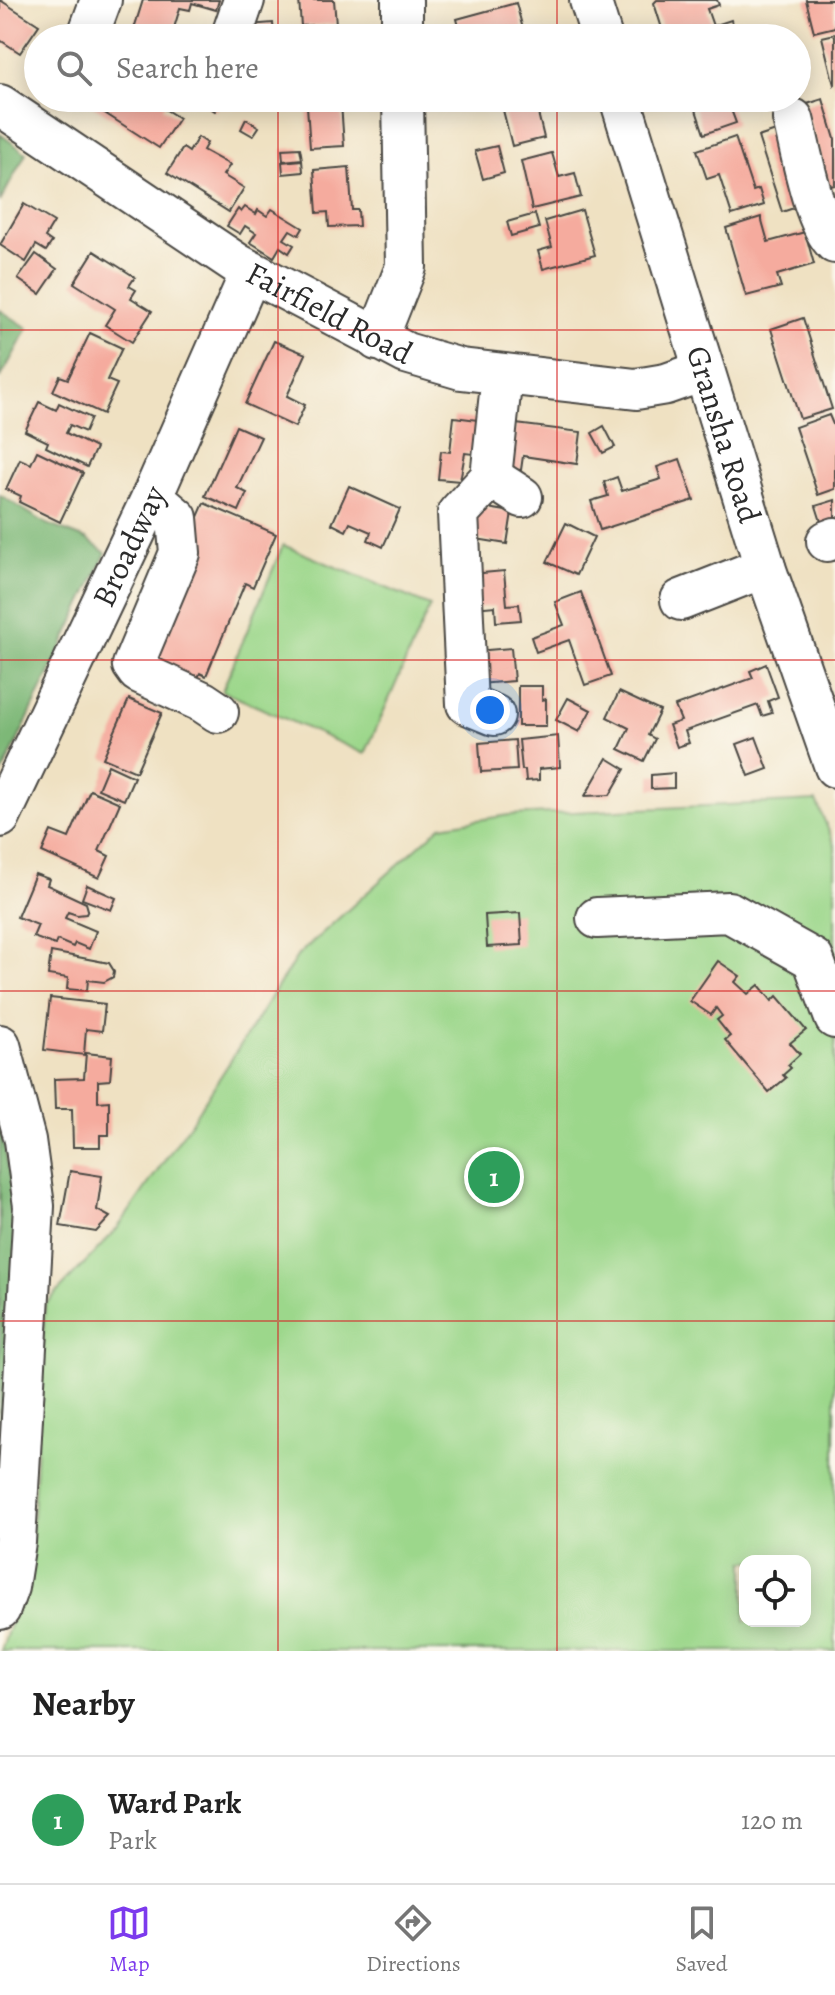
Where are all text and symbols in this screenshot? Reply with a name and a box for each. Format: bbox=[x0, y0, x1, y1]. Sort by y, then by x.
search box bbox=[24, 24, 811, 112]
icon: search bbox=[52, 46, 96, 90]
text: Search here bbox=[116, 48, 259, 88]
street label: Fairfield Road bbox=[239, 251, 421, 375]
street label: Gransha Road bbox=[676, 340, 772, 529]
street label: Broadway bbox=[81, 478, 177, 614]
your location bbox=[470, 690, 510, 730]
pin: 1 bbox=[468, 1147, 520, 1207]
map controls bbox=[739, 1555, 811, 1627]
button: locate bbox=[739, 1555, 811, 1627]
text: Nearby bbox=[32, 1680, 135, 1727]
text: Ward Park bbox=[108, 1783, 241, 1823]
text: 1 bbox=[53, 1803, 63, 1838]
text: 120 m bbox=[741, 1803, 803, 1838]
text: Park bbox=[108, 1823, 157, 1858]
tab: Map bbox=[107, 1901, 151, 1979]
tab: Directions bbox=[366, 1901, 461, 1979]
tab: Saved bbox=[675, 1901, 728, 1979]

